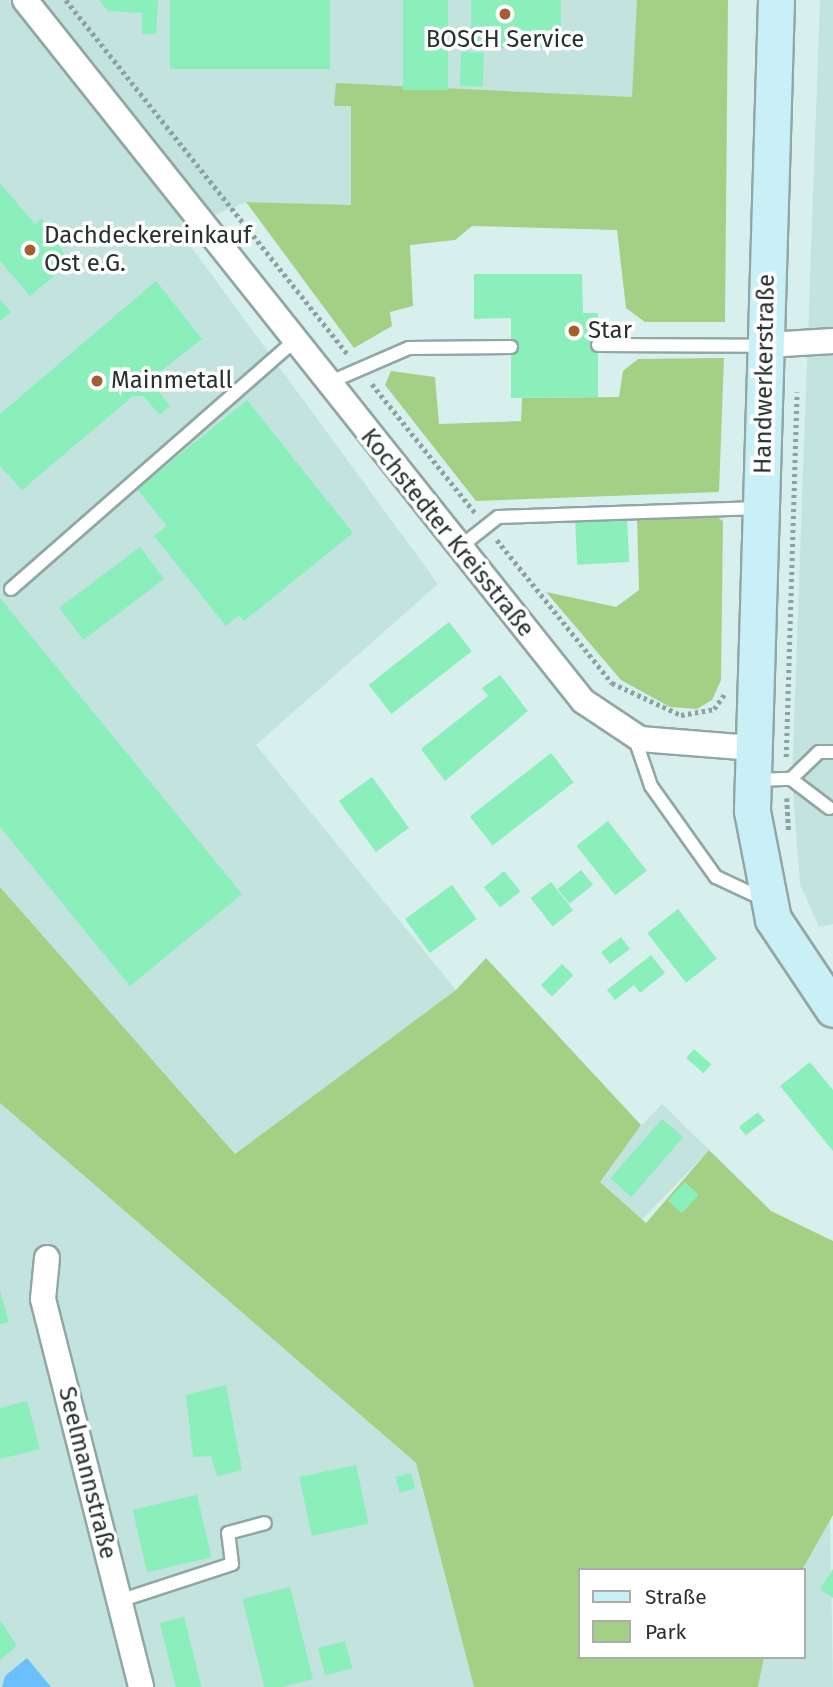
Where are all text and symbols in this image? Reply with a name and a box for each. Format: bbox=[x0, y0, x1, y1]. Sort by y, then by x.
marker: BOSCH Service bbox=[497, 6, 513, 22]
place label: BOSCH Service bbox=[426, 26, 584, 54]
place label: Dachdeckereinkauf Ost e.G. bbox=[44, 222, 251, 278]
marker: Dachdeckereinkauf Ost e.G. bbox=[22, 242, 38, 258]
street label: Handwerkerstraße bbox=[749, 274, 781, 474]
place label: Star bbox=[588, 317, 632, 345]
marker: Star bbox=[566, 323, 582, 339]
place label: Mainmetall bbox=[111, 367, 233, 395]
marker: Mainmetall bbox=[89, 373, 105, 389]
street label: Kochstedter Kreisstraße bbox=[354, 423, 540, 643]
street label: Seelmannstraße bbox=[52, 1384, 122, 1562]
legend bbox=[578, 1568, 805, 1659]
text: Straße bbox=[645, 1584, 707, 1610]
text: Park bbox=[645, 1619, 686, 1645]

